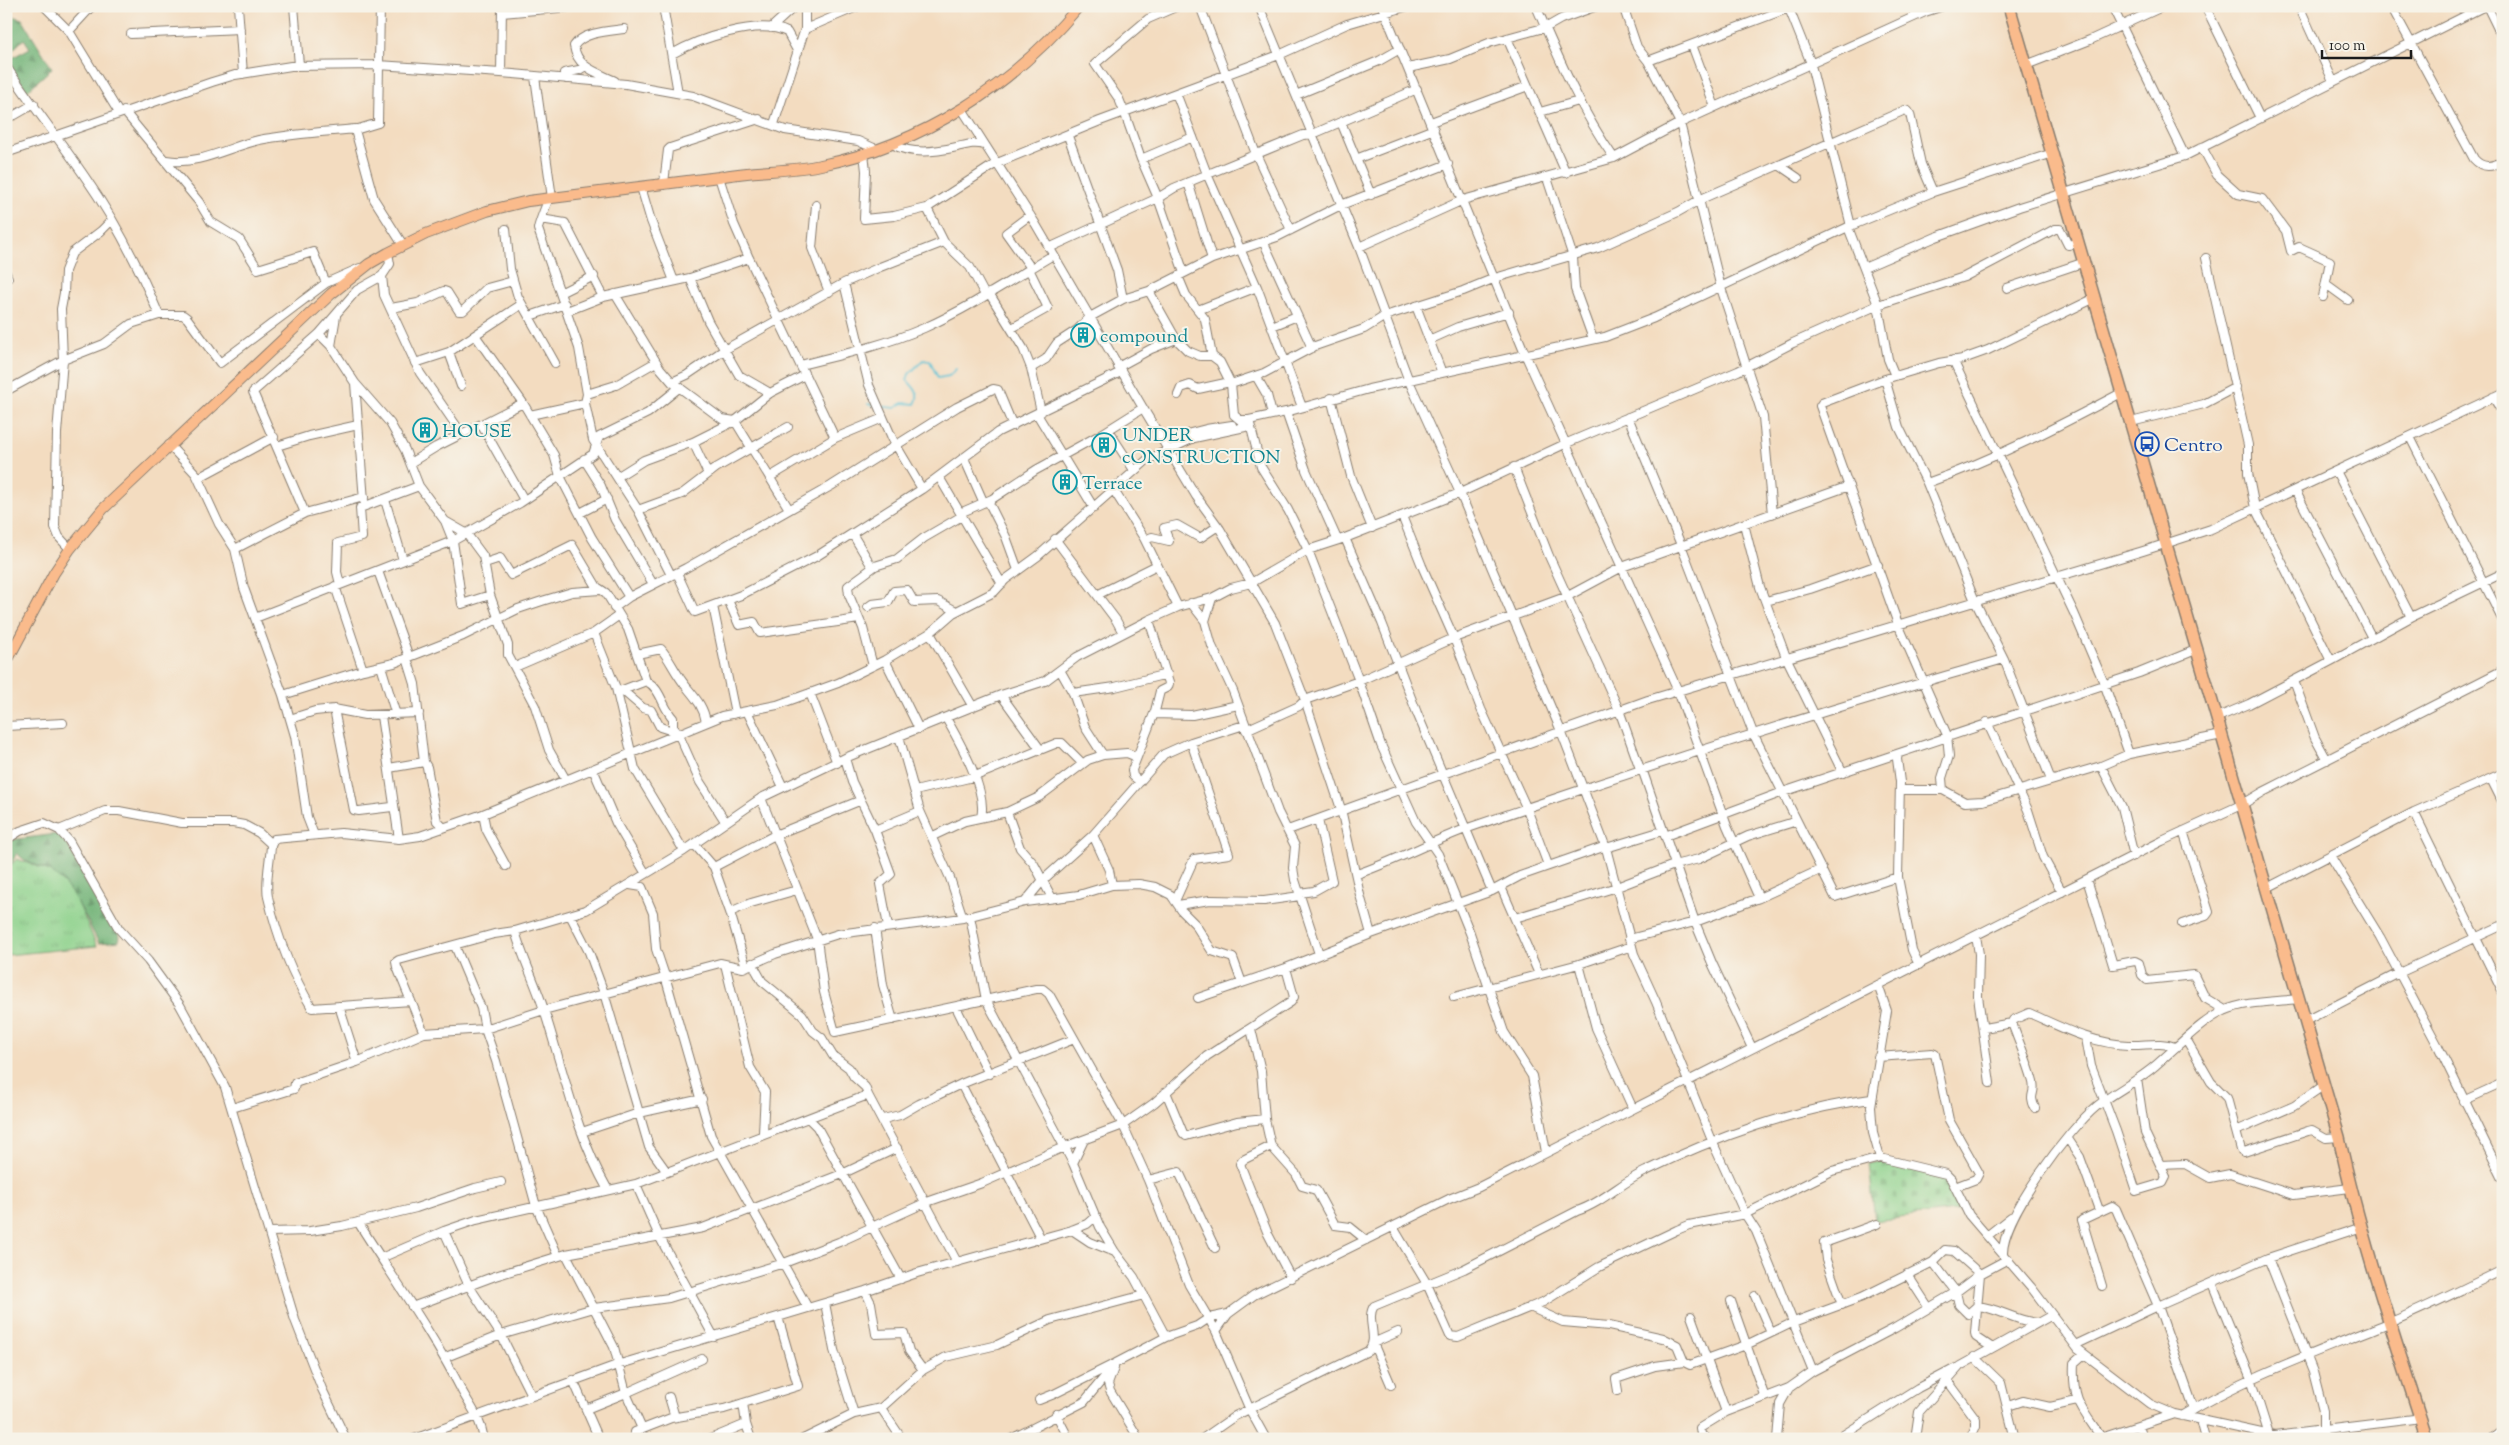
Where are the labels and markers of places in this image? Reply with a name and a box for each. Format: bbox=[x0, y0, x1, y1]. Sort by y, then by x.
building icon: compound bbox=[1070, 322, 1096, 348]
place label: compound bbox=[1100, 324, 1188, 351]
building icon: HOUSE bbox=[412, 417, 438, 443]
place label: HOUSE bbox=[442, 419, 512, 446]
place label: UNDER cONSTRUCTION bbox=[1122, 423, 1280, 472]
bus stop icon: Centro bbox=[2134, 431, 2160, 457]
building icon: UNDER cONSTRUCTION bbox=[1091, 432, 1117, 458]
place label: Centro bbox=[2164, 433, 2223, 460]
building icon: Terrace bbox=[1052, 469, 1078, 495]
place label: Terrace bbox=[1082, 471, 1143, 498]

